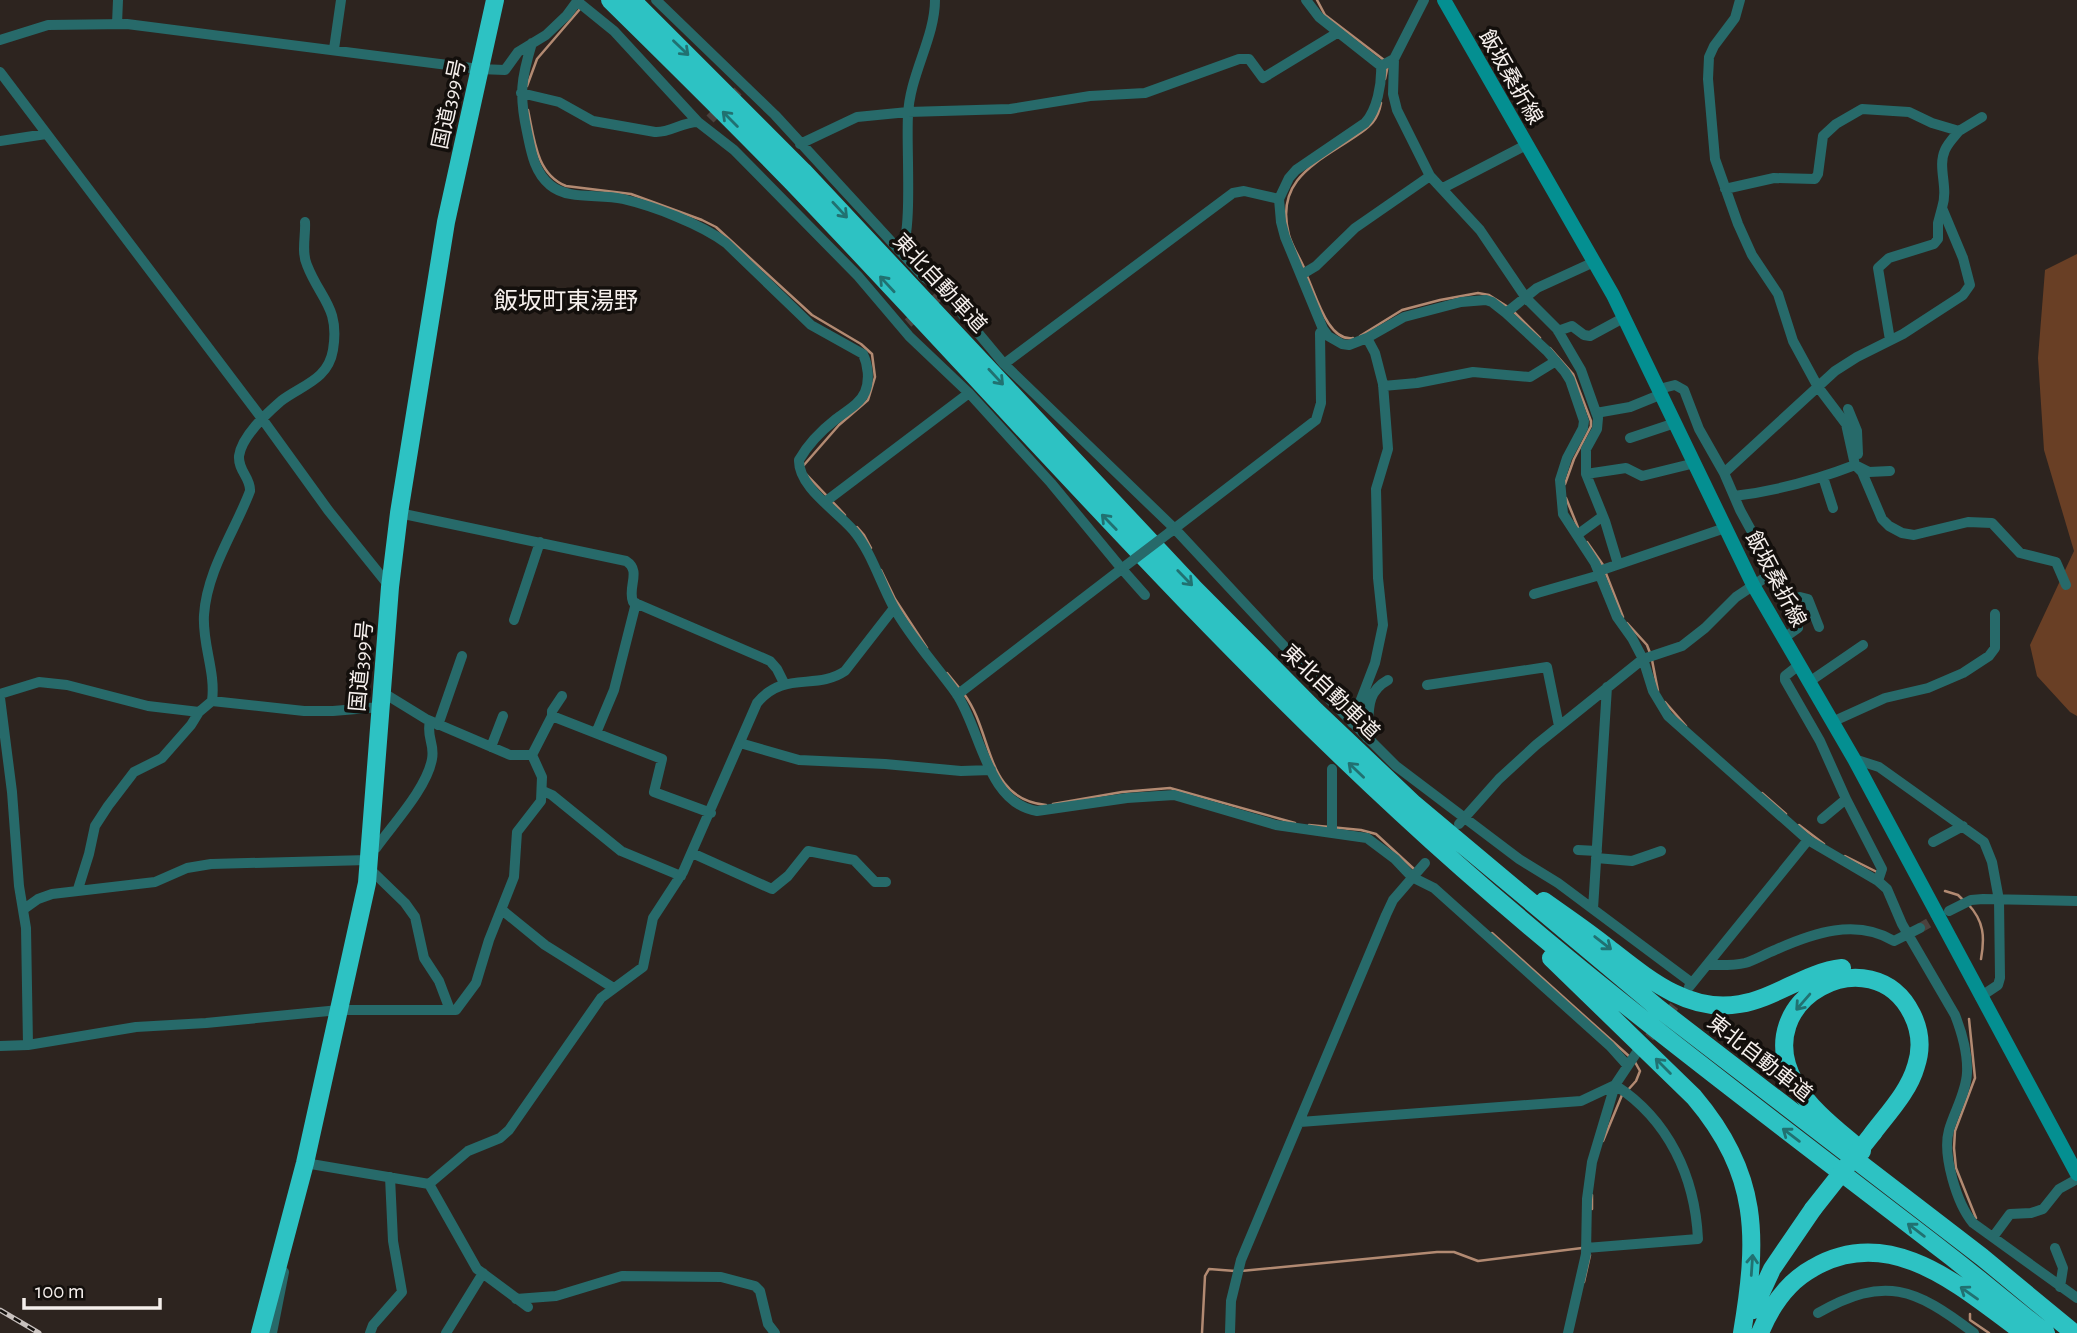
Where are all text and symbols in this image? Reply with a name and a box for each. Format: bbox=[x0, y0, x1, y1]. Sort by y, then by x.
street label: 飯坂桑折線 bbox=[1475, 26, 1547, 128]
one-way arrow bbox=[672, 39, 689, 56]
street label: 国道399号 bbox=[429, 57, 469, 151]
one-way arrow bbox=[722, 111, 739, 128]
one-way arrow bbox=[832, 202, 849, 219]
street label: 東北自動車道 bbox=[889, 229, 991, 337]
one-way arrow bbox=[879, 275, 896, 292]
district label: 飯坂町東湯野 bbox=[494, 288, 638, 314]
one-way arrow bbox=[987, 368, 1004, 385]
one-way arrow bbox=[1101, 513, 1118, 530]
street label: 飯坂桑折線 bbox=[1742, 527, 1810, 631]
one-way arrow bbox=[1176, 569, 1193, 586]
street label: 国道399号 bbox=[346, 620, 376, 712]
street label: 東北自動車道 bbox=[1278, 640, 1384, 744]
one-way arrow bbox=[1347, 762, 1364, 779]
one-way arrow bbox=[1593, 936, 1611, 951]
one-way arrow bbox=[1795, 993, 1811, 1011]
street label: 東北自動車道 bbox=[1704, 1011, 1816, 1105]
one-way arrow bbox=[1655, 1058, 1672, 1075]
one-way arrow bbox=[1782, 1128, 1801, 1142]
one-way arrow bbox=[1907, 1222, 1926, 1237]
one-way arrow bbox=[1746, 1255, 1759, 1277]
scale bar bbox=[24, 1266, 161, 1310]
text: 100 m bbox=[35, 1281, 85, 1302]
one-way arrow bbox=[1960, 1285, 1979, 1300]

